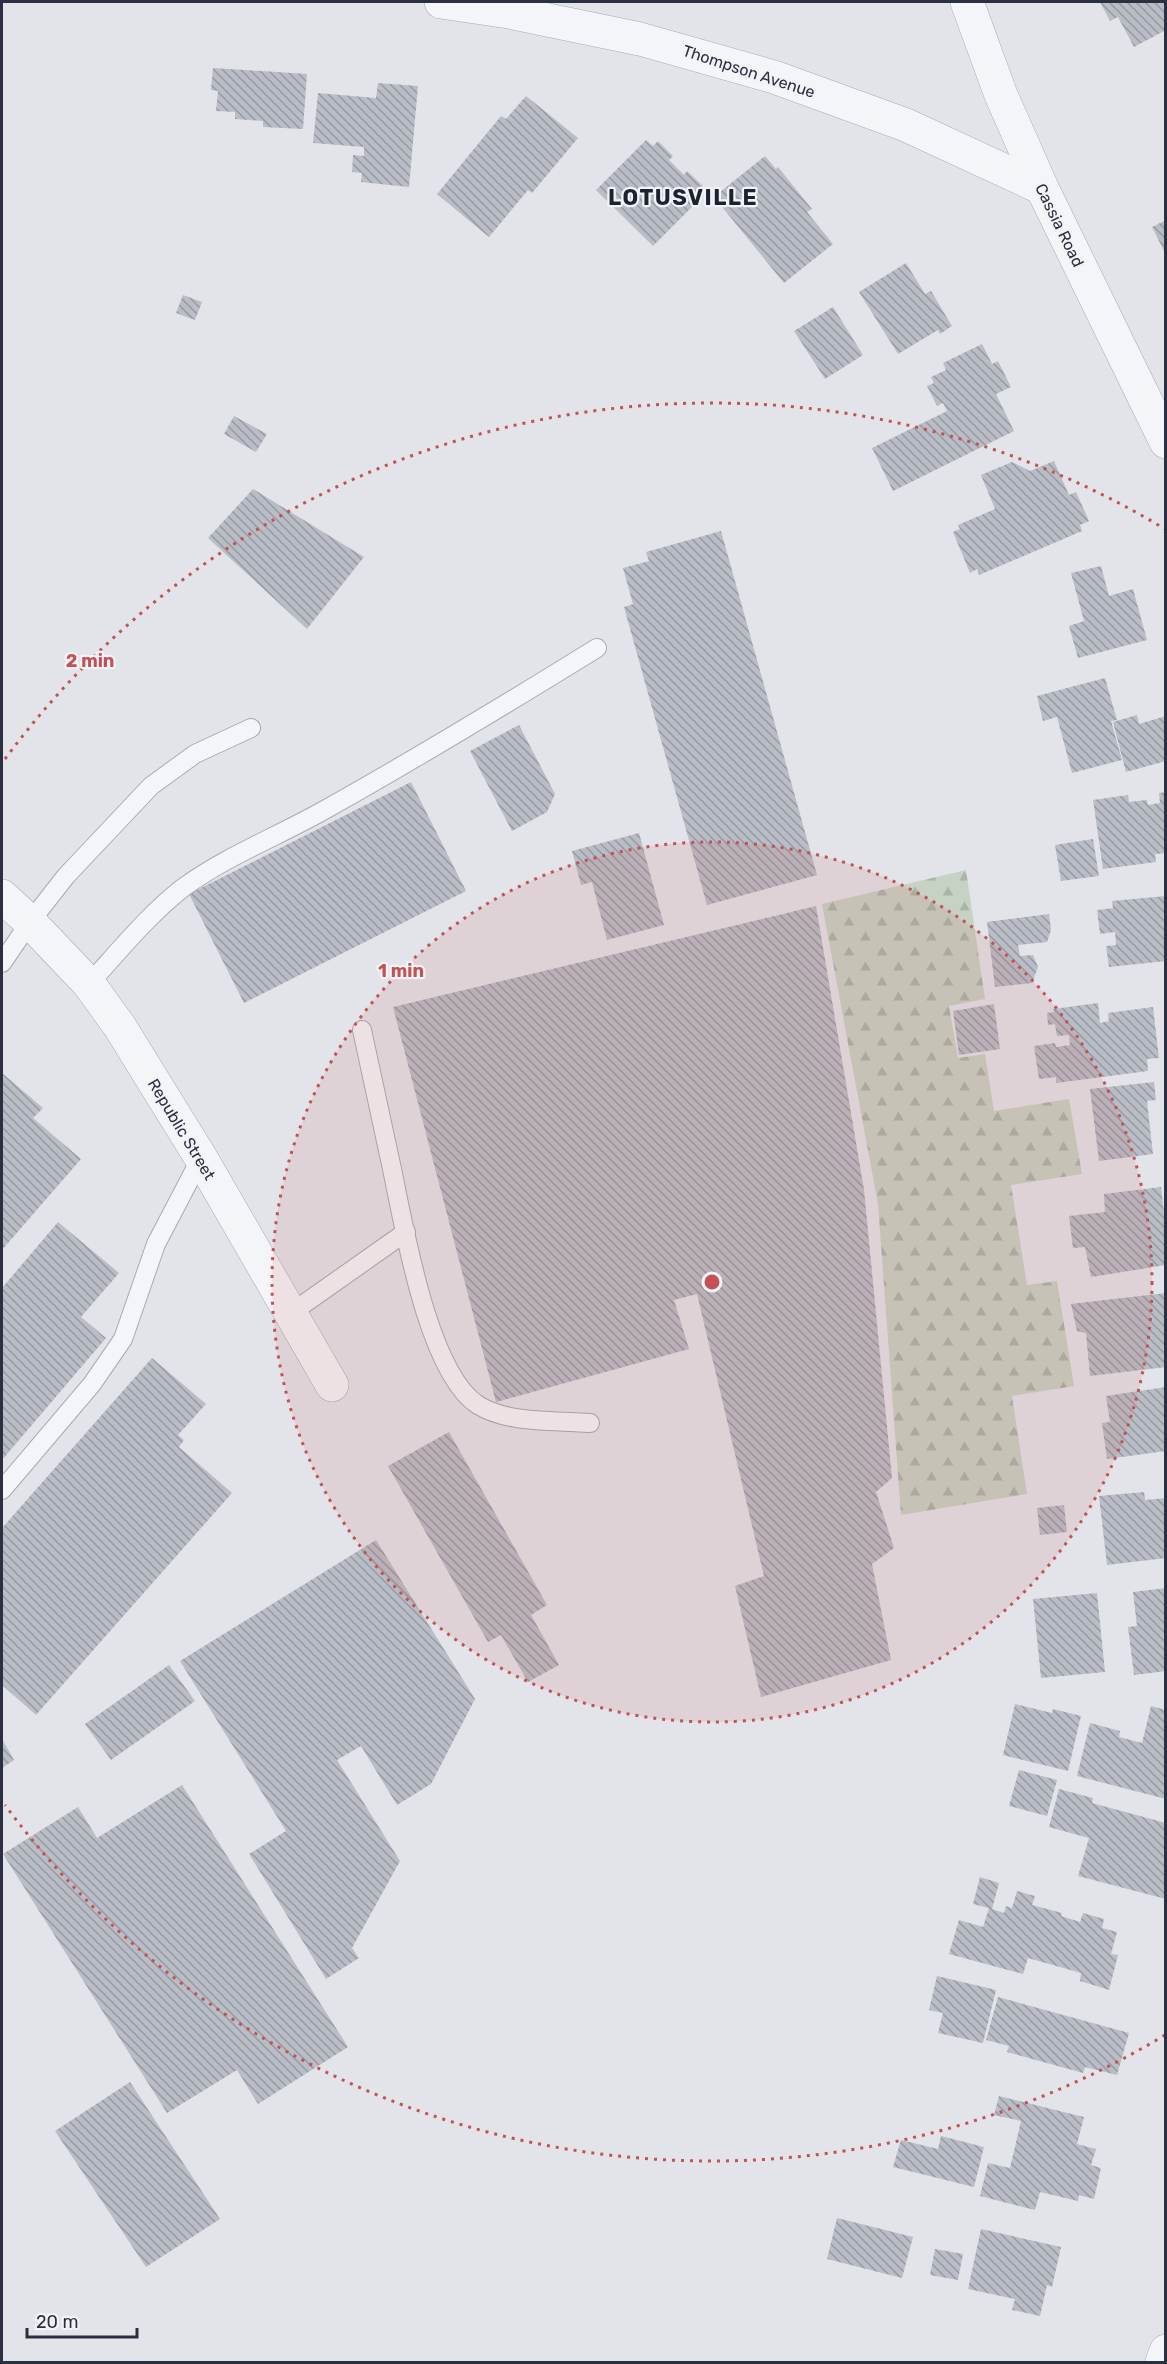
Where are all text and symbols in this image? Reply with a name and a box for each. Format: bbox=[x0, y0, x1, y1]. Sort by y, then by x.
street label: Thompson Avenue bbox=[680, 41, 818, 102]
street label: Cassia Road bbox=[1031, 180, 1088, 270]
district label: LOTUSVILLE bbox=[608, 184, 758, 211]
text: 2 min bbox=[66, 650, 114, 672]
text: 1 min bbox=[378, 960, 424, 982]
street label: Republic Street bbox=[144, 1075, 219, 1183]
centre of rings bbox=[702, 1272, 722, 1292]
scale bar bbox=[27, 2301, 136, 2339]
text: 20 m bbox=[36, 2311, 78, 2333]

